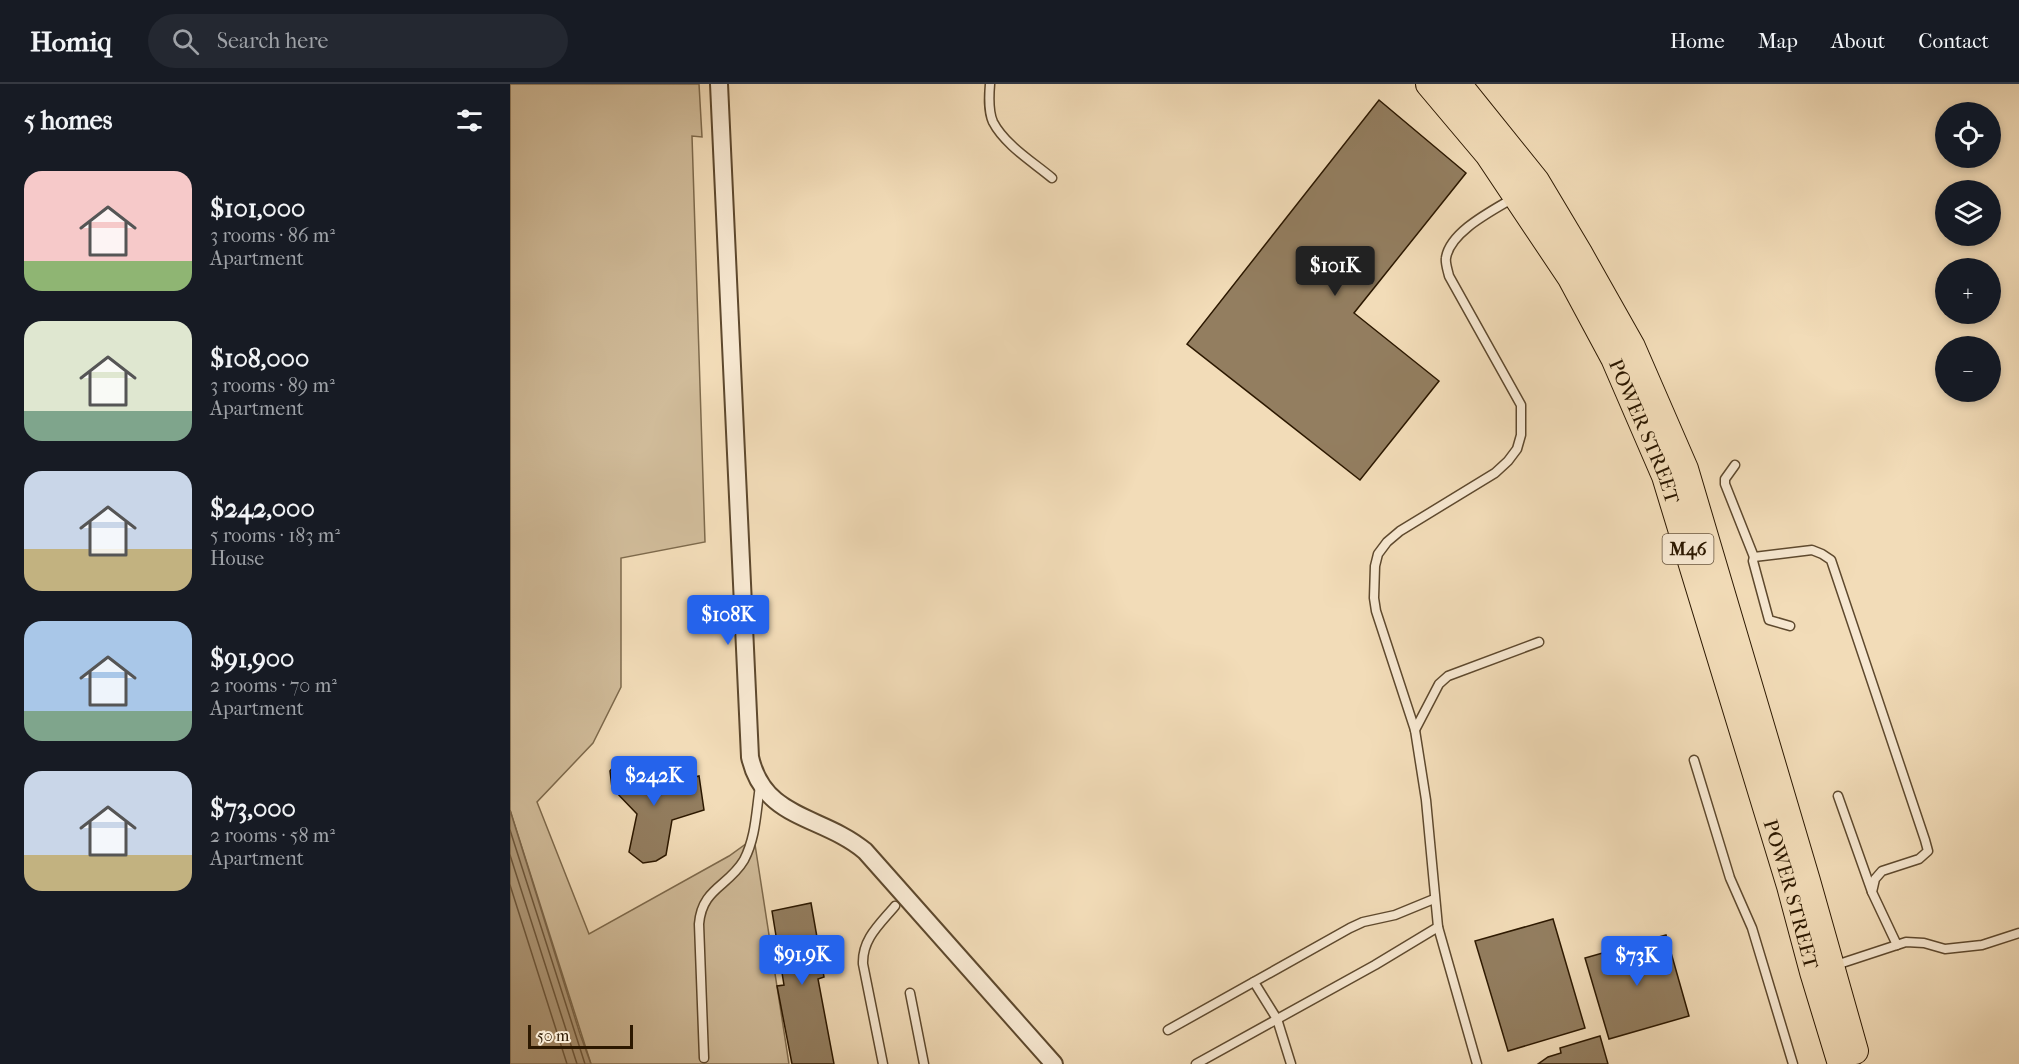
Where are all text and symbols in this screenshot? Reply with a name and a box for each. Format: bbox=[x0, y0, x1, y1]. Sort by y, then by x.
search box bbox=[148, 14, 568, 68]
text: Homiq bbox=[30, 25, 112, 58]
icon: search bbox=[169, 25, 202, 58]
text: Search here bbox=[217, 28, 328, 54]
text: Home bbox=[1670, 29, 1725, 53]
text: Map bbox=[1758, 29, 1798, 53]
text: About bbox=[1831, 29, 1885, 53]
text: Contact bbox=[1918, 29, 1989, 53]
map controls bbox=[1935, 102, 2001, 402]
button: locate bbox=[1935, 102, 2001, 168]
icon: filters bbox=[453, 104, 486, 137]
text: 5 homes bbox=[24, 105, 112, 136]
button: layers bbox=[1935, 180, 2001, 246]
text: $101,000 bbox=[210, 193, 305, 224]
icon: home bbox=[72, 195, 144, 267]
text: 3 rooms · 86 m² bbox=[210, 224, 335, 247]
pin: $101K bbox=[1293, 246, 1377, 297]
text: Apartment bbox=[210, 247, 304, 270]
text: $101K bbox=[1310, 254, 1360, 277]
button: + bbox=[1935, 258, 2001, 324]
button: − bbox=[1935, 336, 2001, 402]
text: $108,000 bbox=[210, 343, 309, 374]
icon: home bbox=[72, 345, 144, 417]
street label: POWER STREET bbox=[1604, 356, 1684, 507]
text: 3 rooms · 89 m² bbox=[210, 374, 335, 397]
text: Apartment bbox=[210, 397, 304, 420]
text: $242,000 bbox=[210, 493, 315, 524]
icon: home bbox=[72, 495, 144, 567]
text: 5 rooms · 183 m² bbox=[210, 524, 340, 547]
road number: M46 bbox=[1662, 534, 1714, 564]
text: House bbox=[210, 547, 264, 570]
pin: $108K bbox=[686, 595, 770, 646]
text: $108K bbox=[701, 603, 755, 626]
text: $91,900 bbox=[210, 643, 294, 674]
icon: home bbox=[72, 645, 144, 717]
text: 2 rooms · 70 m² bbox=[210, 674, 337, 697]
text: Apartment bbox=[210, 697, 304, 720]
pin: $242K bbox=[612, 756, 696, 807]
text: $242K bbox=[625, 764, 683, 787]
text: $73,000 bbox=[210, 793, 296, 824]
icon: home bbox=[72, 795, 144, 867]
street label: POWER STREET bbox=[1759, 817, 1823, 972]
text: 2 rooms · 58 m² bbox=[210, 824, 335, 847]
text: Apartment bbox=[210, 847, 304, 870]
pin: $91.9K bbox=[753, 935, 851, 986]
pin: $73K bbox=[1601, 936, 1673, 987]
text: $91.9K bbox=[773, 943, 831, 966]
text: $73K bbox=[1615, 944, 1659, 967]
scale bar bbox=[528, 1022, 633, 1050]
text: 50 m bbox=[537, 1026, 569, 1045]

